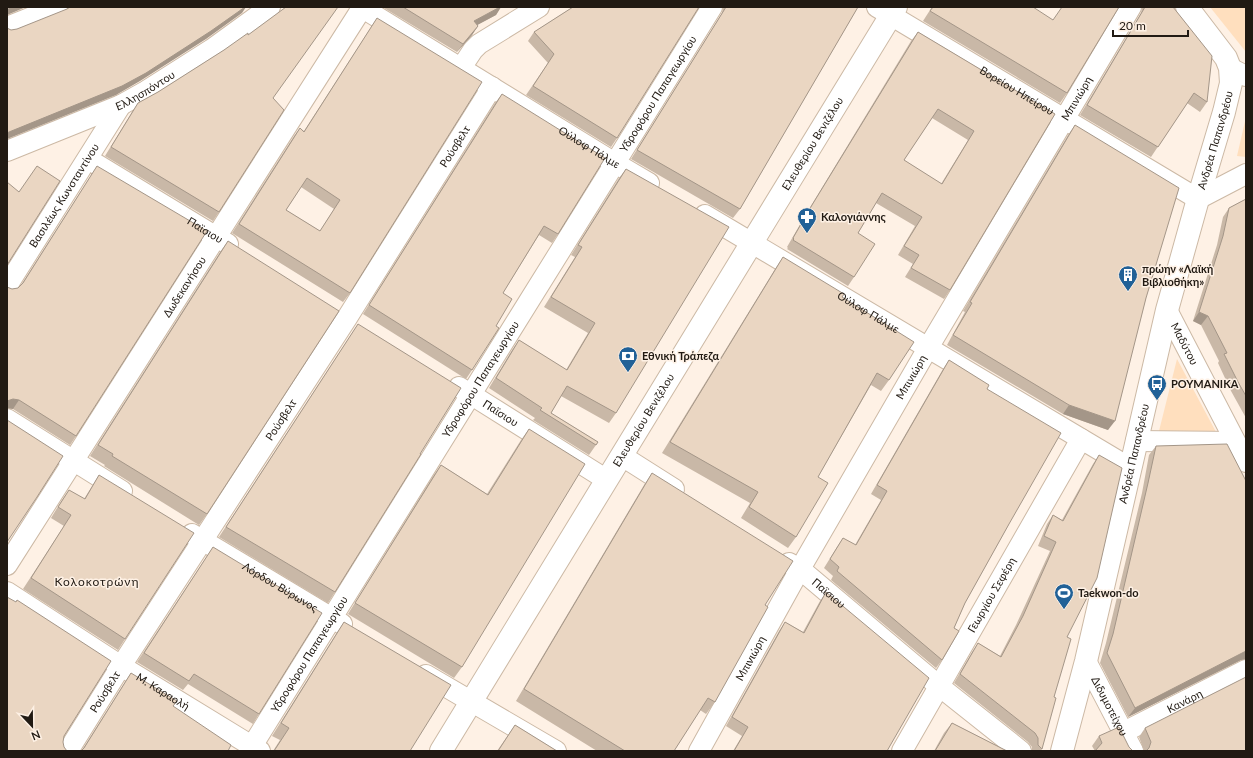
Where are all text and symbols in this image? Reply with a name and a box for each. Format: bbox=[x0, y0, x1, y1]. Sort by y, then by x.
scale bar bbox=[1113, 12, 1188, 38]
text: 20 m bbox=[1119, 18, 1146, 33]
street label: Υδροφόρου Παπαγεωργίου bbox=[616, 33, 699, 154]
street label: Βορείου Ηπείρου bbox=[978, 63, 1057, 117]
street label: Ελλησπόντου bbox=[113, 67, 177, 113]
street label: Μπινιώρη bbox=[1058, 74, 1094, 123]
street label: Ανδρέα Παπανδρέου bbox=[1194, 89, 1235, 191]
street label: Ελευθερίου Βενιζέλου bbox=[779, 94, 845, 192]
street label: Ρούσβελτ bbox=[436, 123, 472, 169]
street label: Ούλοφ Πάλμε bbox=[557, 123, 623, 171]
street label: Βασιλέως Κωνσταντίνου bbox=[26, 141, 101, 250]
pharmacy icon: Καλογιάννης bbox=[796, 206, 818, 234]
place label: Καλογιάννης bbox=[821, 210, 887, 223]
street label: Παϊσιου bbox=[185, 214, 226, 245]
street label: Δωδεκανήσου bbox=[160, 254, 208, 319]
place label: πρώην «Λαϊκή Βιβλιοθήκη» bbox=[1142, 262, 1213, 288]
building icon: πρώην «Λαϊκή Βιβλιοθήκη» bbox=[1117, 264, 1139, 292]
street label: Ούλοφ Πάλμε bbox=[835, 288, 902, 335]
street label: Υδροφόρου Παπαγεωργίου bbox=[439, 318, 521, 439]
street label: Μαδύτου bbox=[1169, 320, 1201, 367]
bank icon: Εθνική Τράπεζα bbox=[617, 345, 639, 373]
place label: Εθνική Τράπεζα bbox=[642, 349, 720, 363]
street label: Μπινιώρη bbox=[893, 352, 929, 401]
street label: Ελευθερίου Βενιζέλου bbox=[610, 371, 676, 469]
bus stop icon: ΡΟΥΜΑΝΙΚΑ bbox=[1146, 373, 1168, 401]
place label: ΡΟΥΜΑΝΙΚΑ bbox=[1171, 377, 1239, 390]
street label: Ρούσβελτ bbox=[262, 396, 299, 442]
street label: Παϊσιου bbox=[481, 397, 521, 429]
street label: Ανδρέα Παπανδρέου bbox=[1116, 402, 1151, 505]
street label: Γεωργίου Σεφέρη bbox=[964, 555, 1018, 635]
street label: Λόρδου Βύρωνος bbox=[241, 559, 321, 614]
district label: Κολοκοτρώνη bbox=[55, 574, 139, 589]
street label: Παϊσιου bbox=[810, 575, 848, 610]
sports icon: Taekwon-do bbox=[1053, 582, 1075, 610]
place label: Taekwon-do bbox=[1078, 586, 1139, 599]
street label: Υδροφόρου Παπαγεωργίου bbox=[268, 593, 350, 715]
street label: Μπινιώρη bbox=[732, 633, 768, 683]
street label: Ρούσβελτ bbox=[87, 668, 123, 715]
street label: Μ. Καραολή bbox=[134, 670, 192, 712]
street label: Διδυμοτείχου bbox=[1089, 674, 1131, 738]
street label: Κανάρη bbox=[1164, 686, 1204, 715]
north arrow bbox=[12, 706, 52, 746]
text: N bbox=[30, 728, 42, 743]

